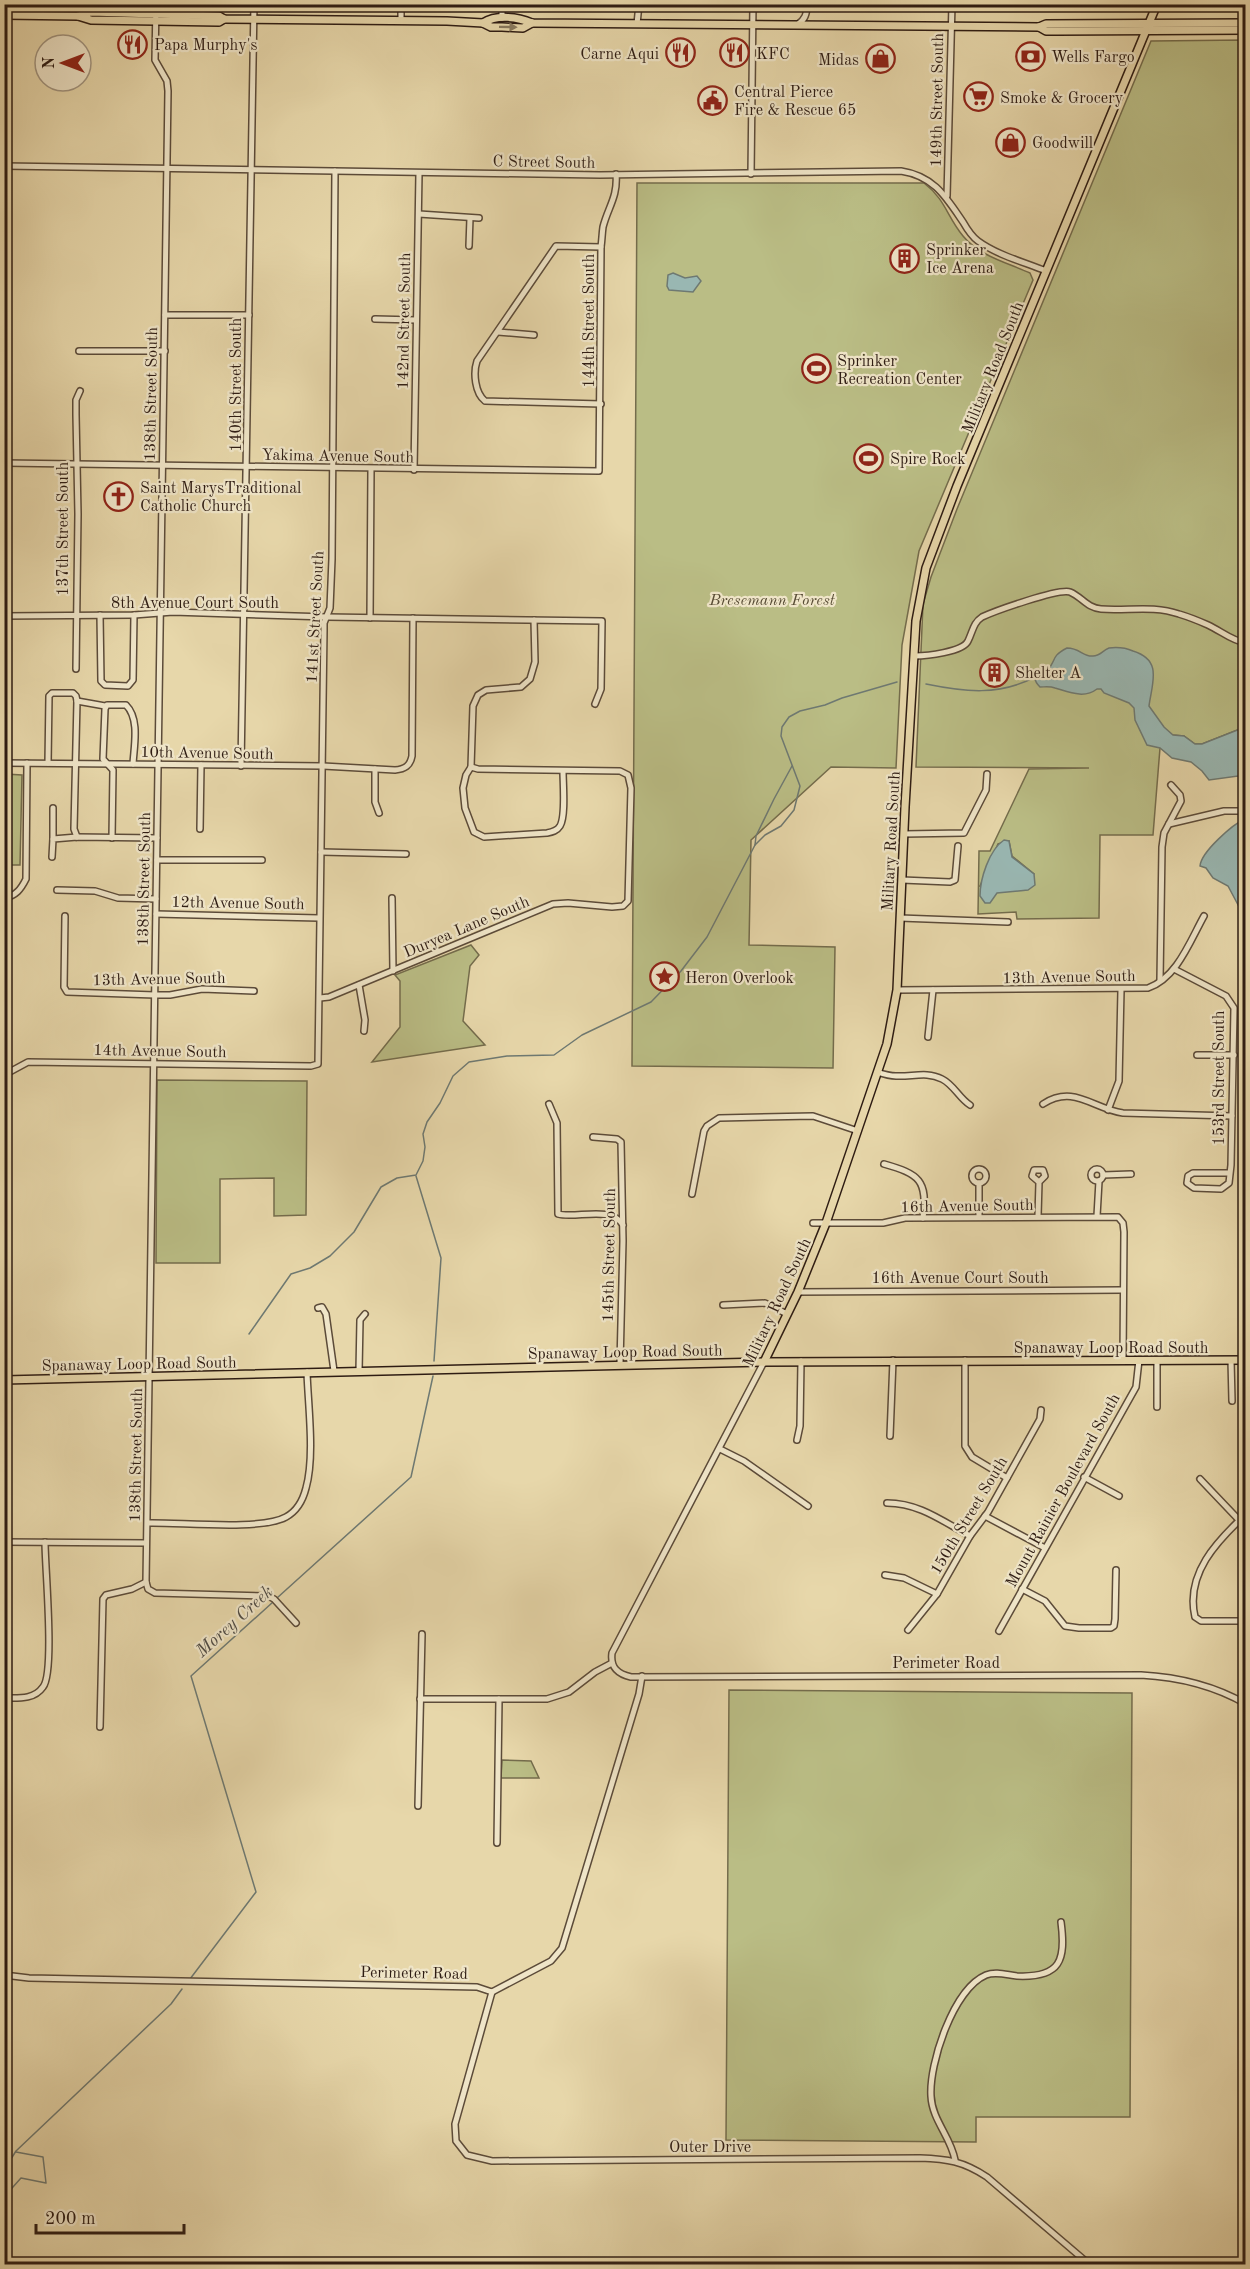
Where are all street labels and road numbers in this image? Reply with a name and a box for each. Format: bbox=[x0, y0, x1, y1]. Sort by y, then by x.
street label: 149th Street South bbox=[929, 33, 947, 167]
street label: C Street South bbox=[492, 154, 596, 172]
street label: 142nd Street South bbox=[396, 252, 414, 390]
street label: 144th Street South bbox=[582, 254, 598, 388]
street label: Military Road South bbox=[960, 299, 1028, 436]
street label: 140th Street South bbox=[229, 318, 245, 452]
street label: 138th Street South bbox=[143, 327, 161, 461]
street label: Yakima Avenue South bbox=[262, 448, 415, 466]
street label: 137th Street South bbox=[56, 462, 72, 596]
street label: 141st Street South bbox=[305, 550, 327, 684]
street label: 8th Avenue Court South bbox=[111, 596, 279, 612]
street label: 10th Avenue South bbox=[140, 745, 274, 763]
street label: Military Road South bbox=[880, 770, 904, 912]
street label: 138th Street South bbox=[136, 812, 154, 946]
street label: Duryea Lane South bbox=[402, 894, 532, 962]
street label: 12th Avenue South bbox=[171, 895, 305, 913]
street label: 13th Avenue South bbox=[1002, 969, 1136, 987]
street label: 13th Avenue South bbox=[92, 971, 226, 989]
street label: 153rd Street South bbox=[1212, 1010, 1228, 1145]
street label: 14th Avenue South bbox=[93, 1043, 227, 1061]
street label: 145th Street South bbox=[601, 1188, 619, 1322]
street label: 16th Avenue South bbox=[900, 1198, 1034, 1216]
street label: Military Road South bbox=[741, 1236, 815, 1370]
street label: 16th Avenue Court South bbox=[871, 1271, 1049, 1287]
street label: Spanaway Loop Road South bbox=[1014, 1341, 1209, 1357]
street label: Spanaway Loop Road South bbox=[527, 1343, 723, 1363]
street label: Spanaway Loop Road South bbox=[41, 1355, 237, 1375]
street label: 138th Street South bbox=[128, 1388, 146, 1522]
street label: Mount Rainier Boulevard South bbox=[1004, 1391, 1124, 1591]
street label: 150th Street South bbox=[928, 1454, 1011, 1578]
street label: Perimeter Road bbox=[892, 1656, 1000, 1672]
street label: Perimeter Road bbox=[360, 1965, 468, 1983]
street label: Outer Drive bbox=[669, 2140, 751, 2156]

